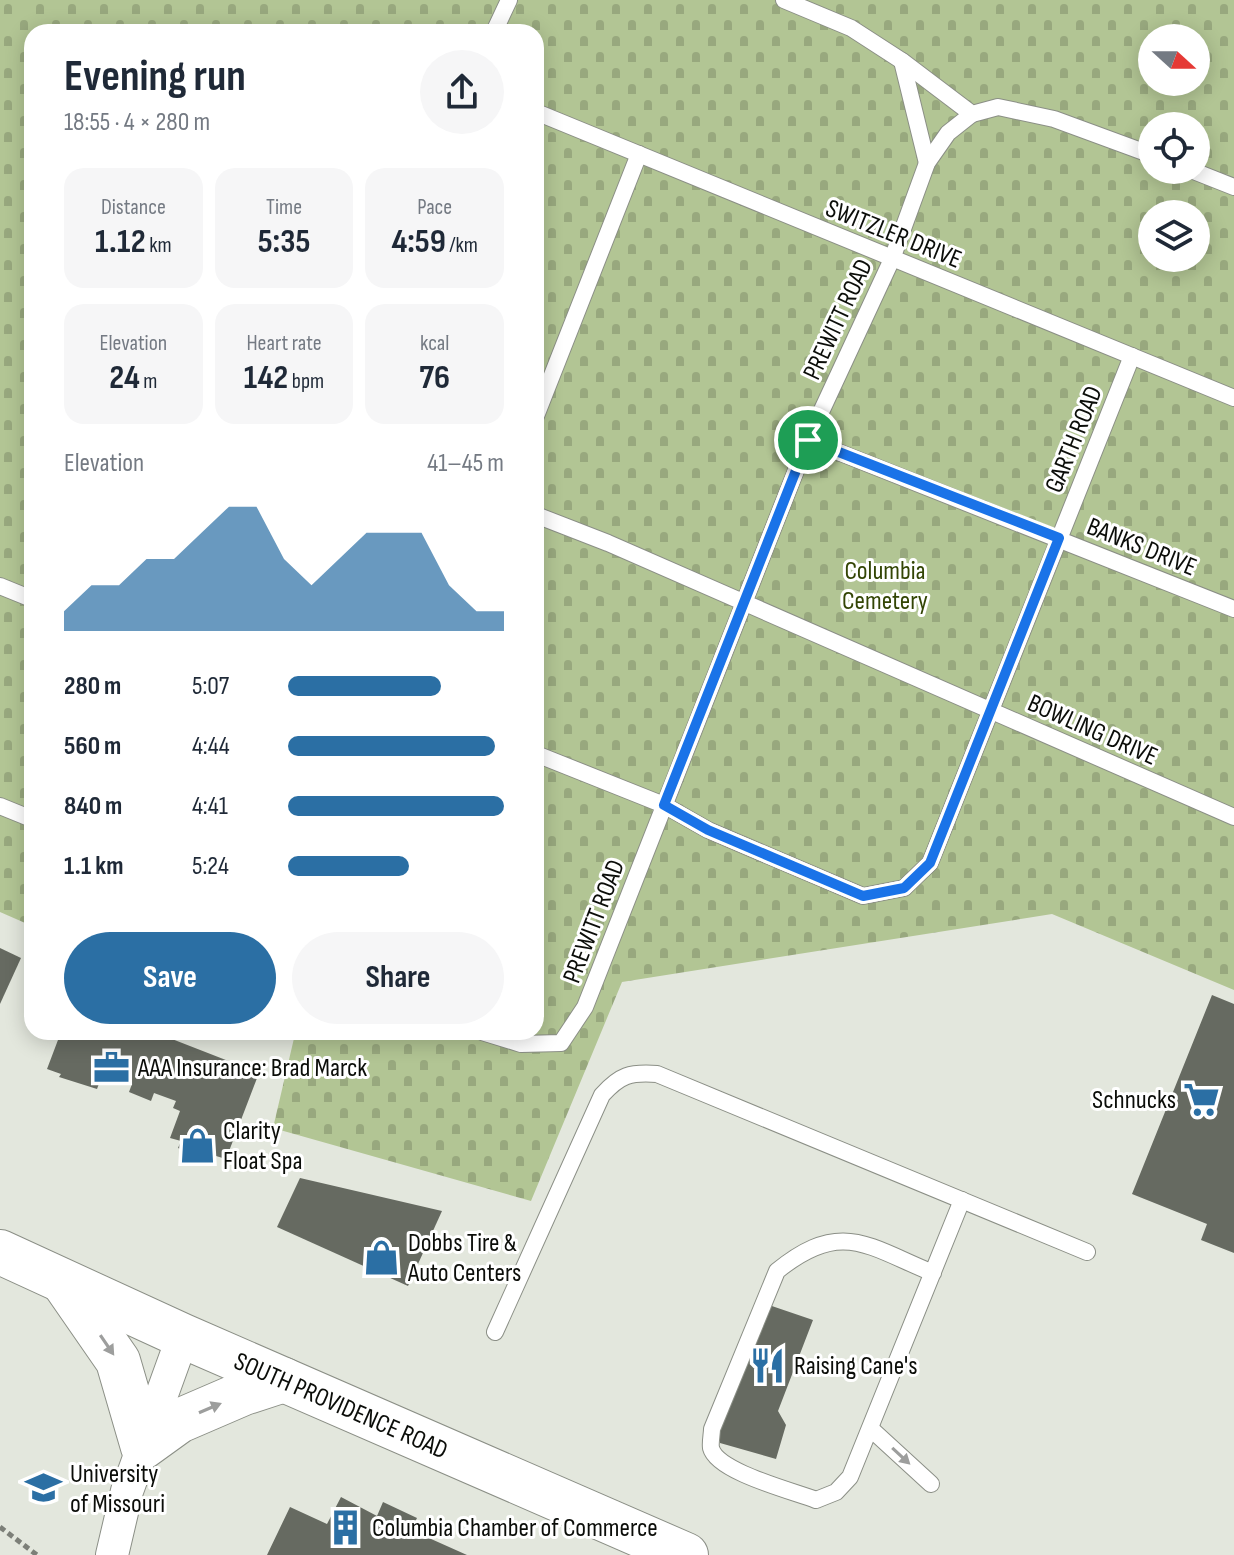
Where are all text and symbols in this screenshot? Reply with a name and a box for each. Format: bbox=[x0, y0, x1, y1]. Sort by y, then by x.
north arrow bbox=[1138, 24, 1210, 96]
map controls bbox=[1138, 24, 1210, 272]
text: Evening run bbox=[64, 50, 246, 103]
button: share bbox=[420, 50, 504, 134]
text: 18:55 · 4 × 280 m bbox=[64, 107, 210, 138]
button: locate bbox=[1138, 112, 1210, 184]
street label: SWITZLER DRIVE bbox=[821, 193, 966, 276]
text: Distance bbox=[101, 194, 166, 221]
text: Time bbox=[266, 194, 302, 221]
text: Pace bbox=[417, 194, 452, 221]
button: layers bbox=[1138, 200, 1210, 272]
text: 1.12 bbox=[95, 221, 146, 262]
text: 5:35 bbox=[258, 221, 310, 262]
text: 4:59 bbox=[391, 221, 446, 262]
text: km bbox=[146, 232, 172, 259]
text: /km bbox=[446, 232, 478, 259]
street label: PREWITT ROAD bbox=[797, 254, 880, 385]
text: Elevation bbox=[99, 330, 167, 357]
text: Heart rate bbox=[246, 330, 322, 357]
text: kcal bbox=[420, 330, 449, 357]
text: 24 bbox=[109, 357, 140, 398]
text: 142 bbox=[244, 357, 288, 398]
text: 76 bbox=[419, 357, 450, 398]
text: m bbox=[140, 368, 157, 395]
text: bpm bbox=[288, 368, 324, 395]
street label: GARTH ROAD bbox=[1039, 382, 1110, 497]
pin bbox=[774, 406, 842, 474]
icon: arrive bbox=[786, 418, 830, 462]
text: Elevation bbox=[64, 448, 144, 479]
text: 41–45 m bbox=[427, 448, 504, 479]
street label: BANKS DRIVE bbox=[1082, 511, 1201, 583]
park label: Columbia Cemetery bbox=[842, 556, 928, 617]
text: 280 m bbox=[64, 671, 121, 702]
text: 5:07 bbox=[192, 671, 229, 702]
street label: BOWLING DRIVE bbox=[1023, 688, 1162, 773]
text: 560 m bbox=[64, 731, 121, 762]
text: 4:44 bbox=[192, 731, 230, 762]
text: 840 m bbox=[64, 791, 122, 822]
text: 4:41 bbox=[192, 791, 228, 822]
text: 1.1 km bbox=[64, 851, 123, 882]
text: 5:24 bbox=[192, 851, 229, 882]
street label: PREWITT ROAD bbox=[557, 855, 632, 988]
button: Save bbox=[64, 932, 276, 1024]
button: Share bbox=[292, 932, 504, 1024]
office icon: AAA Insurance: Brad Marck bbox=[93, 1048, 131, 1086]
place label: AAA Insurance: Brad Marck bbox=[137, 1053, 367, 1084]
supermarket icon: Schnucks bbox=[1183, 1080, 1221, 1118]
place label: Schnucks bbox=[1092, 1085, 1176, 1116]
place label: Clarity Float Spa bbox=[223, 1116, 302, 1177]
shop icon: Clarity Float Spa bbox=[178, 1126, 216, 1164]
place label: Dobbs Tire & Auto Centers bbox=[407, 1228, 521, 1289]
shop icon: Dobbs Tire & Auto Centers bbox=[363, 1238, 401, 1276]
one-way arrow bbox=[99, 1335, 114, 1356]
street label: SOUTH PROVIDENCE ROAD bbox=[229, 1346, 452, 1466]
restaurant icon: Raising Cane's bbox=[749, 1346, 787, 1384]
place label: Raising Cane's bbox=[794, 1351, 918, 1382]
one-way arrow bbox=[198, 1401, 222, 1414]
one-way arrow bbox=[891, 1447, 910, 1465]
place label: University of Missouri bbox=[70, 1459, 165, 1520]
school or university icon: University of Missouri bbox=[25, 1469, 63, 1507]
building icon: Columbia Chamber of Commerce bbox=[327, 1508, 365, 1546]
place label: Columbia Chamber of Commerce bbox=[372, 1513, 658, 1544]

